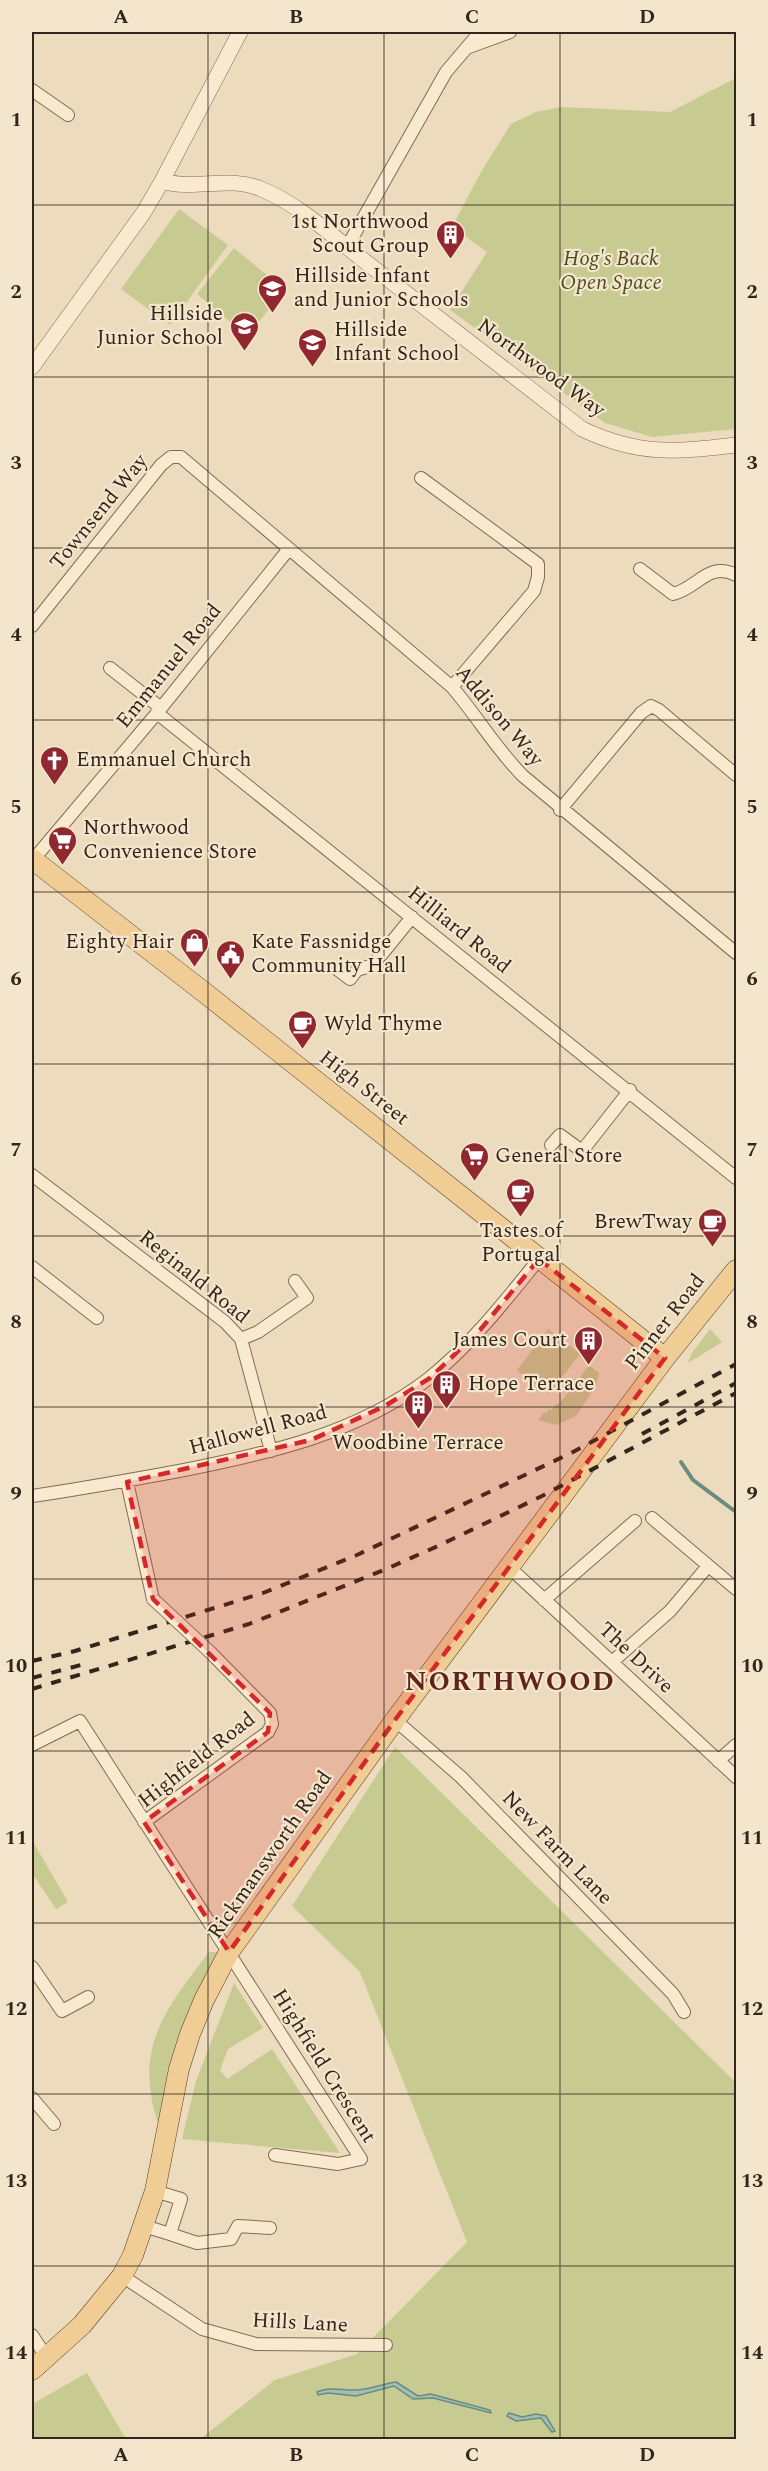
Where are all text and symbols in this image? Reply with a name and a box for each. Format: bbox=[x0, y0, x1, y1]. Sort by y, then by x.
text: A bbox=[113, 2, 129, 32]
text: B bbox=[289, 2, 303, 32]
text: C bbox=[465, 2, 479, 32]
text: D bbox=[639, 2, 655, 32]
text: 1 bbox=[10, 105, 22, 135]
text: 1 bbox=[746, 105, 758, 135]
place label: 1st Northwood Scout Group bbox=[291, 206, 429, 262]
building icon: 1st Northwood Scout Group bbox=[434, 218, 466, 260]
park label: Hog's Back Open Space bbox=[560, 243, 662, 299]
place label: Hillside Infant and Junior Schools bbox=[294, 260, 469, 316]
school or university icon: Hillside Infant and Junior Schools bbox=[257, 272, 289, 314]
text: 2 bbox=[10, 277, 22, 307]
text: 2 bbox=[746, 277, 758, 307]
place label: Hillside Junior School bbox=[97, 298, 223, 354]
school or university icon: Hillside Junior School bbox=[228, 310, 260, 352]
street label: Northwood Way bbox=[470, 310, 613, 426]
place label: Hillside Infant School bbox=[334, 314, 459, 370]
school or university icon: Hillside Infant School bbox=[297, 326, 329, 368]
street label: Townsend Way bbox=[42, 446, 156, 577]
text: 3 bbox=[10, 448, 22, 478]
text: 3 bbox=[746, 448, 758, 478]
street label: Emmanuel Road bbox=[108, 597, 230, 735]
text: 4 bbox=[10, 620, 22, 650]
text: 4 bbox=[746, 620, 758, 650]
street label: Addison Way bbox=[447, 658, 552, 774]
church icon: Emmanuel Church bbox=[39, 744, 71, 786]
place label: Emmanuel Church bbox=[76, 744, 251, 776]
text: 5 bbox=[10, 792, 22, 822]
text: 5 bbox=[746, 792, 758, 822]
place label: Northwood Convenience Store bbox=[83, 812, 257, 868]
supermarket icon: Northwood Convenience Store bbox=[46, 824, 78, 866]
street label: Hilliard Road bbox=[400, 878, 518, 982]
place label: Eighty Hair bbox=[65, 926, 174, 958]
shop icon: Eighty Hair bbox=[179, 926, 211, 968]
place label: Kate Fassnidge Community Hall bbox=[251, 926, 406, 982]
public building icon: Kate Fassnidge Community Hall bbox=[214, 938, 246, 980]
text: 6 bbox=[10, 964, 22, 994]
text: 6 bbox=[746, 964, 758, 994]
cafe icon: Wyld Thyme bbox=[287, 1008, 319, 1050]
place label: Wyld Thyme bbox=[324, 1008, 442, 1040]
street label: High Street bbox=[312, 1042, 416, 1134]
text: 7 bbox=[10, 1135, 22, 1165]
text: 7 bbox=[746, 1135, 758, 1165]
supermarket icon: General Store bbox=[458, 1140, 490, 1182]
place label: General Store bbox=[495, 1140, 622, 1172]
cafe icon: Tastes of Portugal bbox=[505, 1176, 537, 1218]
place label: BrewTway bbox=[594, 1206, 693, 1238]
cafe icon: BrewTway bbox=[697, 1206, 729, 1248]
place label: Tastes of Portugal bbox=[480, 1215, 564, 1271]
street label: Reginald Road bbox=[132, 1222, 256, 1332]
street label: Pinner Road bbox=[617, 1267, 713, 1377]
text: 8 bbox=[10, 1307, 22, 1337]
text: 8 bbox=[746, 1307, 758, 1337]
place label: James Court bbox=[452, 1324, 567, 1356]
building icon: James Court bbox=[572, 1324, 604, 1366]
building icon: Hope Terrace bbox=[431, 1368, 463, 1410]
place label: Hope Terrace bbox=[468, 1368, 594, 1400]
building icon: Woodbine Terrace bbox=[402, 1388, 434, 1430]
street label: Hallowell Road bbox=[185, 1396, 331, 1464]
place label: Woodbine Terrace bbox=[332, 1427, 504, 1459]
text: 9 bbox=[10, 1479, 22, 1509]
text: 9 bbox=[746, 1479, 758, 1509]
street label: The Drive bbox=[591, 1615, 681, 1701]
text: 10 bbox=[5, 1651, 27, 1681]
text: 10 bbox=[741, 1651, 763, 1681]
district label: NORTHWOOD bbox=[405, 1661, 615, 1703]
street label: Highfield Road bbox=[131, 1704, 263, 1816]
street label: Rickmansworth Road bbox=[200, 1764, 340, 1946]
street label: New Farm Lane bbox=[494, 1784, 620, 1912]
text: 11 bbox=[5, 1823, 27, 1853]
text: 11 bbox=[741, 1823, 763, 1853]
street label: Highfield Crescent bbox=[264, 1983, 384, 2149]
text: 12 bbox=[5, 1994, 27, 2024]
text: 12 bbox=[741, 1994, 763, 2024]
text: 13 bbox=[5, 2166, 27, 2196]
text: 13 bbox=[741, 2166, 763, 2196]
street label: Hills Lane bbox=[251, 2305, 349, 2341]
text: 14 bbox=[5, 2338, 27, 2368]
text: 14 bbox=[741, 2338, 763, 2368]
text: A bbox=[113, 2440, 129, 2470]
text: B bbox=[289, 2440, 303, 2470]
text: C bbox=[465, 2440, 479, 2470]
text: D bbox=[639, 2440, 655, 2470]

